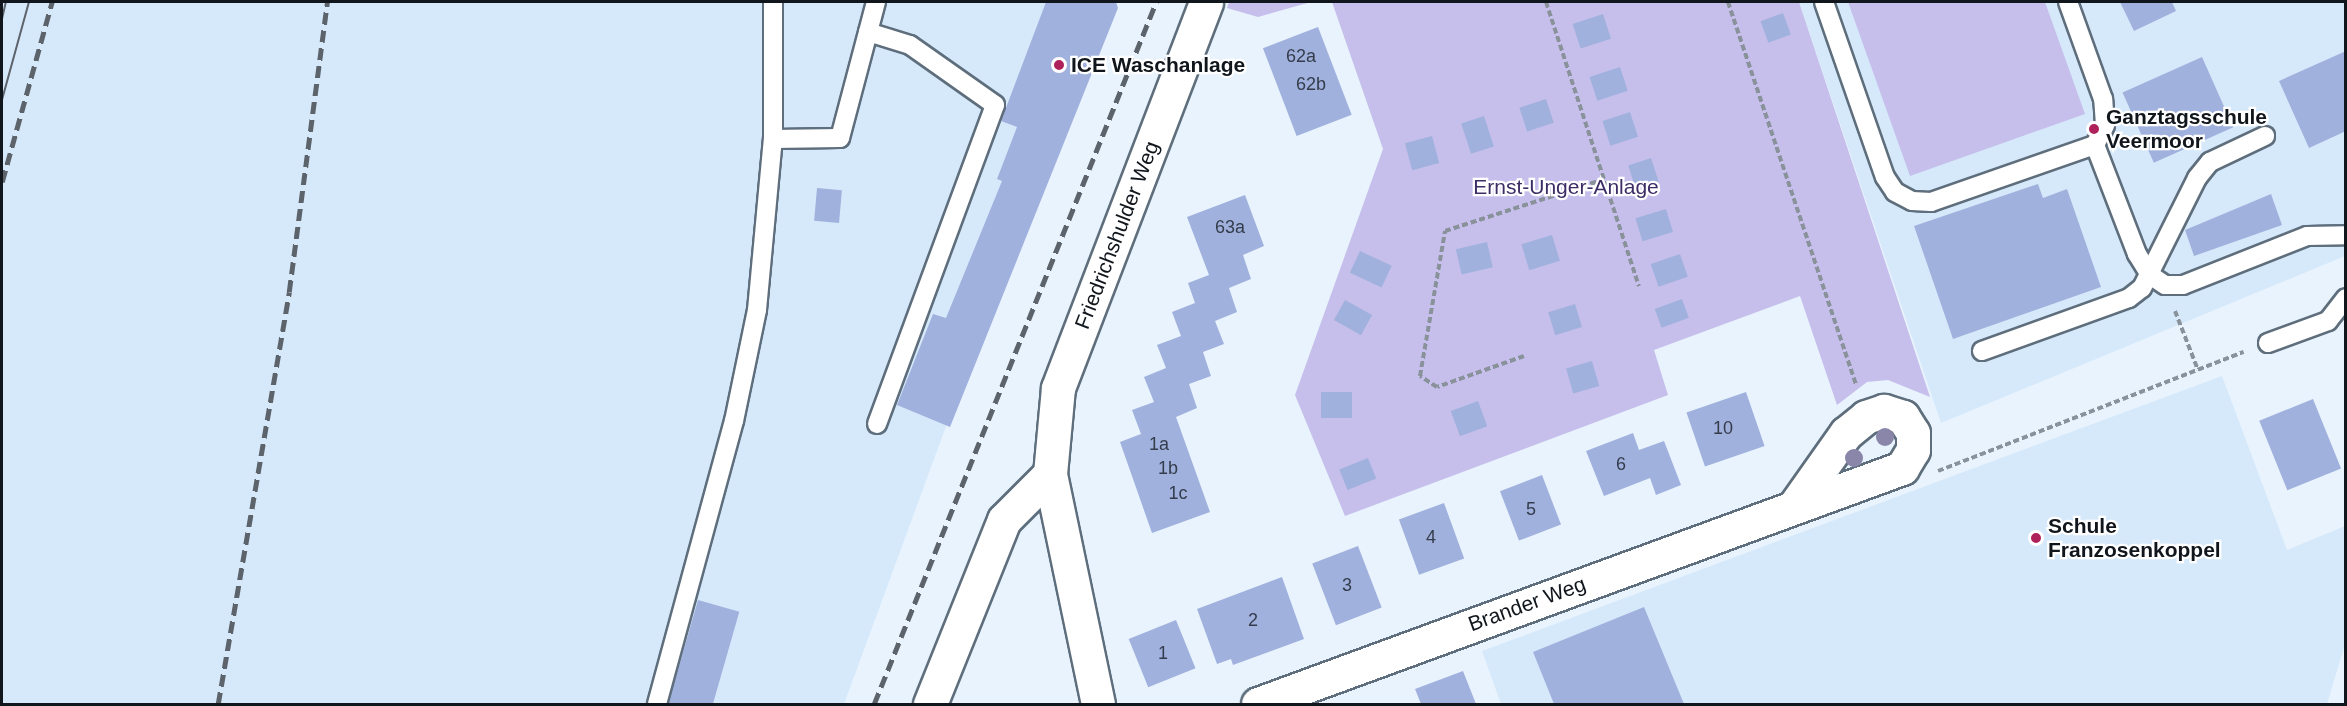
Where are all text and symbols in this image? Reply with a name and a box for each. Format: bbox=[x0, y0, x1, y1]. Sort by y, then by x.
house number: 62a bbox=[1286, 45, 1316, 67]
place label: ICE Waschanlage bbox=[1071, 52, 1245, 78]
marker: ICE Waschanlage bbox=[1052, 58, 1066, 72]
house number: 62b bbox=[1296, 73, 1326, 95]
place label: Ganztagsschule Veermoor bbox=[2106, 104, 2267, 154]
marker: Ganztagsschule Veermoor bbox=[2087, 122, 2101, 136]
street label: Friedrichshulder Weg bbox=[1070, 138, 1164, 332]
park label: Ernst-Unger-Anlage bbox=[1473, 174, 1659, 200]
house number: 63a bbox=[1215, 216, 1245, 238]
house number: 10 bbox=[1713, 417, 1733, 439]
house number: 1a bbox=[1149, 433, 1169, 455]
house number: 6 bbox=[1616, 453, 1626, 475]
house number: 1b bbox=[1158, 457, 1178, 479]
house number: 1c bbox=[1168, 482, 1188, 504]
house number: 5 bbox=[1526, 498, 1536, 520]
place label: Schule Franzosenkoppel bbox=[2048, 513, 2221, 563]
house number: 4 bbox=[1426, 526, 1436, 548]
marker: Schule Franzosenkoppel bbox=[2029, 531, 2043, 545]
street label: Brander Weg bbox=[1465, 571, 1589, 637]
house number: 3 bbox=[1342, 574, 1352, 596]
house number: 2 bbox=[1248, 609, 1258, 631]
house number: 1 bbox=[1158, 642, 1168, 664]

